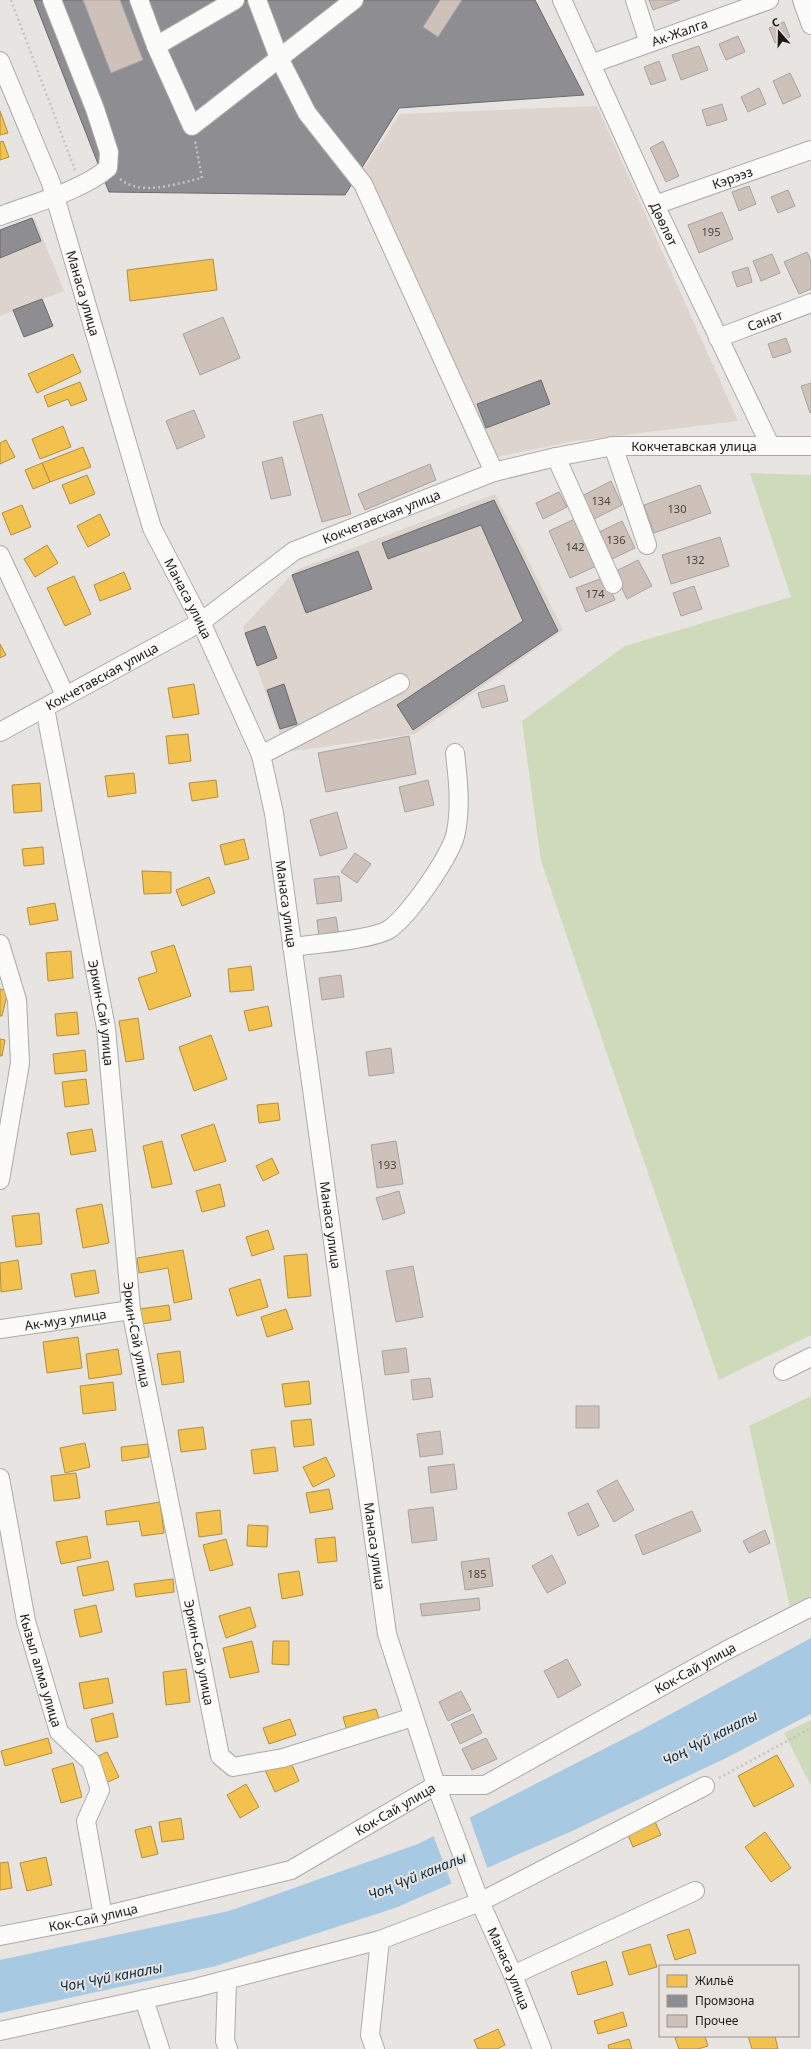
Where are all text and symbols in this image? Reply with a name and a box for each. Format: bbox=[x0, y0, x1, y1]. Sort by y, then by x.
north arrow bbox=[759, 12, 799, 52]
street label: Ак-Жалга bbox=[649, 14, 710, 51]
text: С bbox=[770, 14, 781, 30]
street label: Кэрээз bbox=[710, 162, 755, 193]
street label: Дөөлөт bbox=[646, 199, 682, 249]
house number: 195 bbox=[702, 224, 720, 239]
street label: Манаса улица bbox=[62, 248, 104, 338]
street label: Санат bbox=[744, 306, 785, 335]
street label: Кокчетавская улица bbox=[631, 437, 757, 455]
street label: Кокчетавская улица bbox=[320, 485, 443, 548]
house number: 134 bbox=[592, 493, 611, 508]
house number: 130 bbox=[668, 501, 686, 516]
house number: 136 bbox=[607, 532, 625, 547]
house number: 142 bbox=[566, 539, 584, 554]
house number: 132 bbox=[686, 552, 704, 567]
street label: Манаса улица bbox=[160, 555, 216, 642]
house number: 174 bbox=[586, 586, 605, 601]
street label: Кокчетавская улица bbox=[42, 638, 161, 714]
street label: Манаса улица bbox=[272, 859, 301, 949]
street label: Эркин-Сай улица bbox=[84, 958, 118, 1067]
house number: 193 bbox=[378, 1157, 396, 1172]
street label: Манаса улица bbox=[316, 1180, 346, 1270]
street label: Эркин-Сай улица bbox=[120, 1281, 155, 1389]
street label: Ак-муз улица bbox=[23, 1305, 107, 1334]
street label: Манаса улица bbox=[360, 1501, 390, 1591]
house number: 185 bbox=[468, 1566, 486, 1581]
street label: Эркин-Сай улица bbox=[180, 1598, 219, 1707]
street label: Кызыл алма улица bbox=[16, 1612, 66, 1729]
street label: Кок-Сай улица bbox=[651, 1638, 739, 1698]
water label: Чоң Чүй каналы bbox=[659, 1705, 761, 1770]
street label: Кок-Сай улица bbox=[351, 1778, 439, 1840]
water label: Чоң Чүй каналы bbox=[365, 1847, 469, 1904]
street label: Кок-Сай улица bbox=[47, 1899, 139, 1935]
street label: Манаса улица bbox=[483, 1924, 535, 2012]
water label: Чоң Чүй каналы bbox=[58, 1957, 164, 1996]
legend bbox=[659, 1965, 799, 2037]
text: Жильё bbox=[695, 1972, 734, 1989]
text: Промзона bbox=[695, 1992, 754, 2009]
text: Прочее bbox=[695, 2012, 739, 2029]

